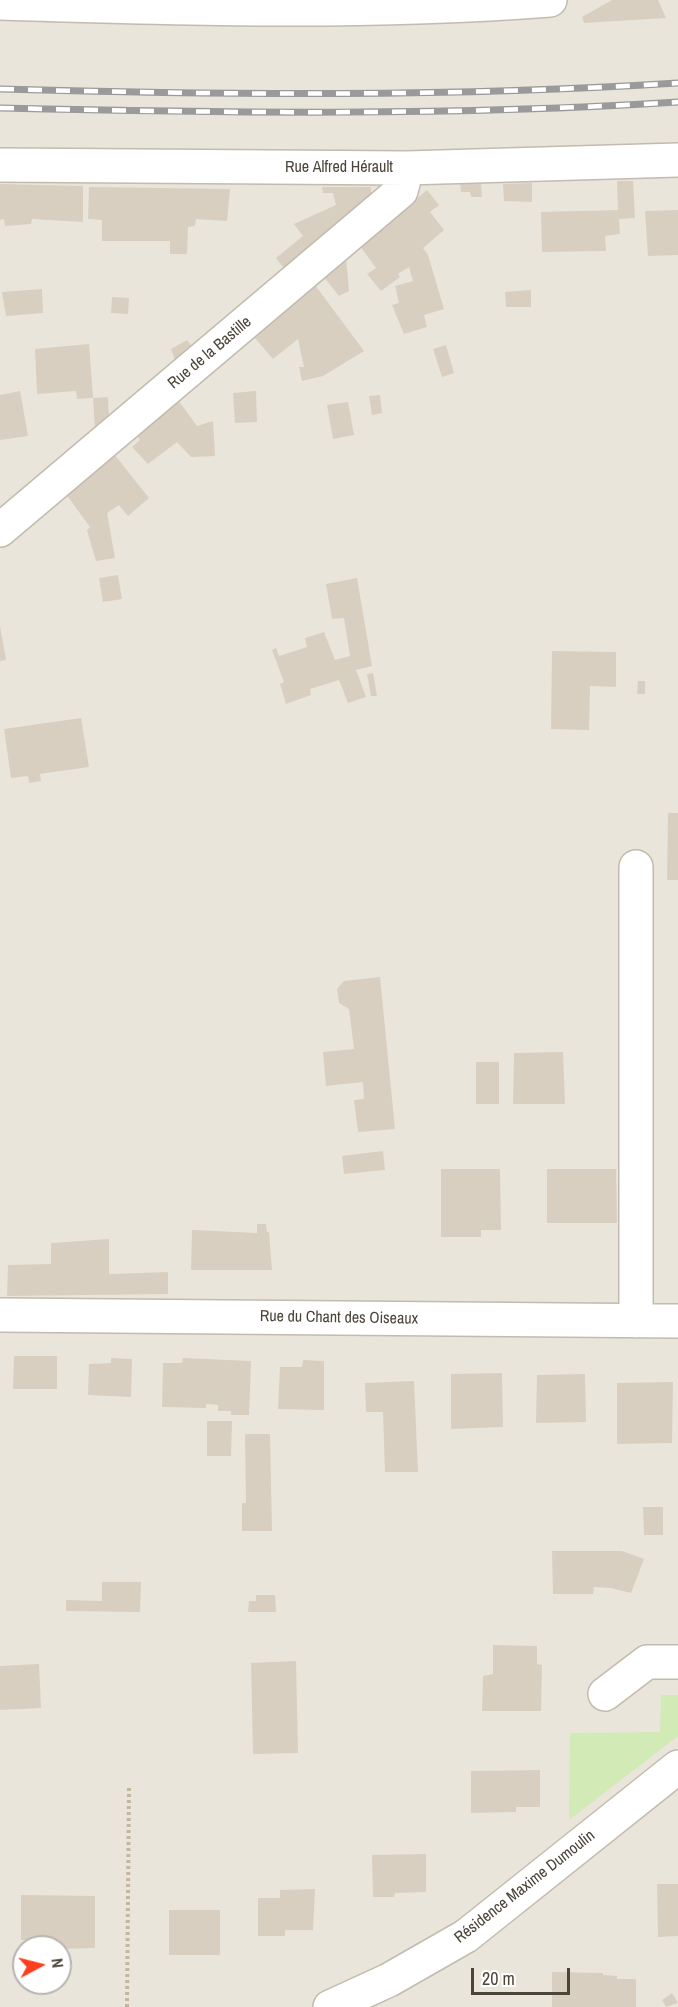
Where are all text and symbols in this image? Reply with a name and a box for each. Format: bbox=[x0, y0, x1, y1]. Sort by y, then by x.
street label: Rue Alfred Hérault bbox=[285, 158, 393, 178]
street label: Rue de la Bastille bbox=[164, 313, 256, 393]
street label: Rue du Chant des Oiseaux bbox=[260, 1307, 418, 1329]
street label: Résidence Maxime Dumoulin bbox=[451, 1826, 599, 1948]
north arrow bbox=[12, 1935, 72, 1995]
scale bar bbox=[474, 1956, 573, 1994]
text: N bbox=[46, 1957, 69, 1969]
text: 20 m bbox=[482, 1966, 515, 1991]

